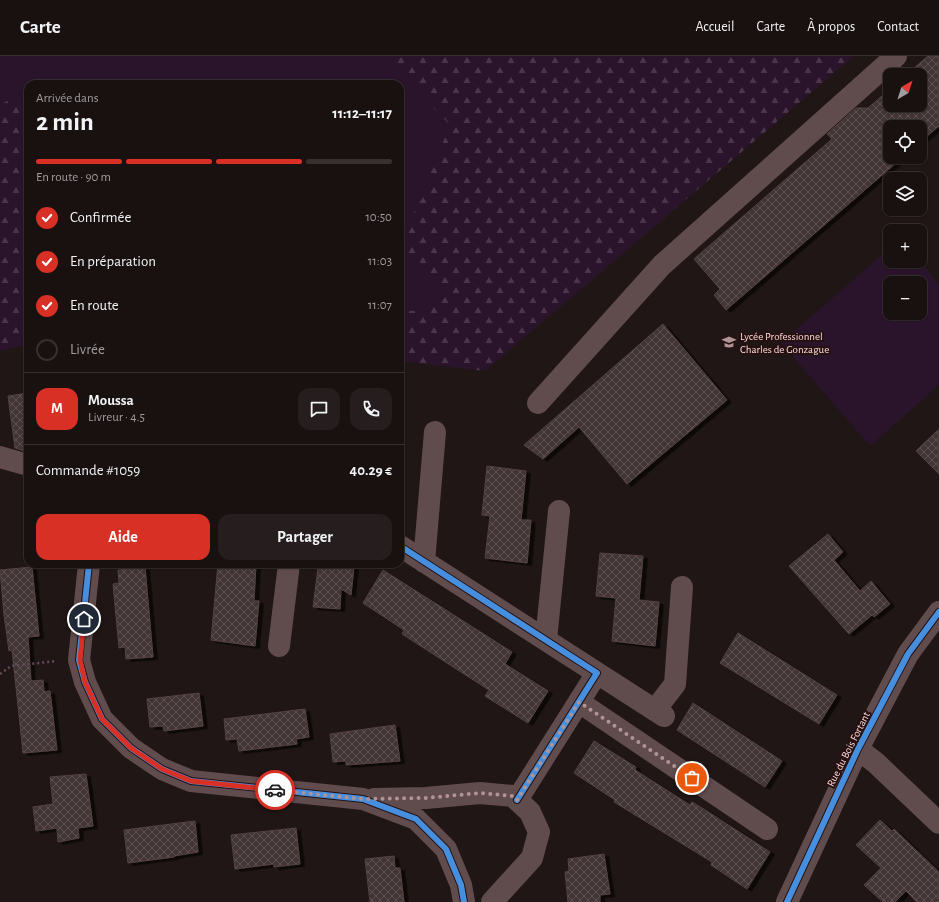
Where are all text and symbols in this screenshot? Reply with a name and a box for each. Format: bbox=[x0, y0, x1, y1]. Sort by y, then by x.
text: Carte bbox=[20, 18, 61, 37]
text: Accueil bbox=[695, 20, 734, 34]
text: Carte bbox=[756, 20, 785, 34]
text: À propos bbox=[807, 20, 855, 34]
text: Contact bbox=[877, 20, 919, 34]
north arrow bbox=[883, 68, 927, 112]
map controls bbox=[883, 68, 927, 320]
text: Arrivée dans bbox=[36, 92, 99, 105]
text: 11:12–11:17 bbox=[332, 106, 392, 121]
text: 2 min bbox=[36, 109, 94, 135]
button: locate bbox=[883, 120, 927, 164]
text: En route · 90 m bbox=[36, 171, 111, 184]
button: layers bbox=[883, 172, 927, 216]
icon: check bbox=[36, 207, 58, 229]
text: Confirmée bbox=[70, 210, 131, 225]
text: 10:50 bbox=[365, 211, 392, 224]
button: + bbox=[883, 224, 927, 268]
icon: check bbox=[36, 251, 58, 273]
text: En préparation bbox=[70, 254, 156, 269]
text: 11:03 bbox=[368, 255, 392, 268]
button: − bbox=[883, 276, 927, 320]
icon: check bbox=[36, 295, 58, 317]
text: En route bbox=[70, 298, 119, 313]
text: 11:07 bbox=[368, 299, 392, 312]
place label: Lycée Professionnel Charles de Gonzague bbox=[740, 331, 829, 355]
school or university icon: Lycée Professionnel Charles de Gonzague bbox=[721, 334, 737, 350]
text: Livrée bbox=[70, 342, 105, 357]
button: chat bbox=[298, 388, 340, 430]
button: phone bbox=[350, 388, 392, 430]
text: Moussa bbox=[88, 393, 134, 408]
text: M bbox=[51, 401, 63, 416]
text: Livreur · 4.5 bbox=[88, 411, 145, 424]
text: Commande #1059 bbox=[36, 463, 140, 478]
text: 40.29 € bbox=[350, 463, 392, 478]
button: Aide bbox=[36, 514, 210, 560]
button: Partager bbox=[218, 514, 392, 560]
pin bbox=[67, 602, 101, 636]
icon: home bbox=[73, 608, 95, 630]
street label: Rue du Bois Fortant bbox=[825, 710, 872, 788]
pin bbox=[675, 761, 709, 795]
icon: bag bbox=[681, 767, 703, 789]
courier bbox=[255, 770, 295, 810]
icon: car bbox=[264, 779, 286, 801]

